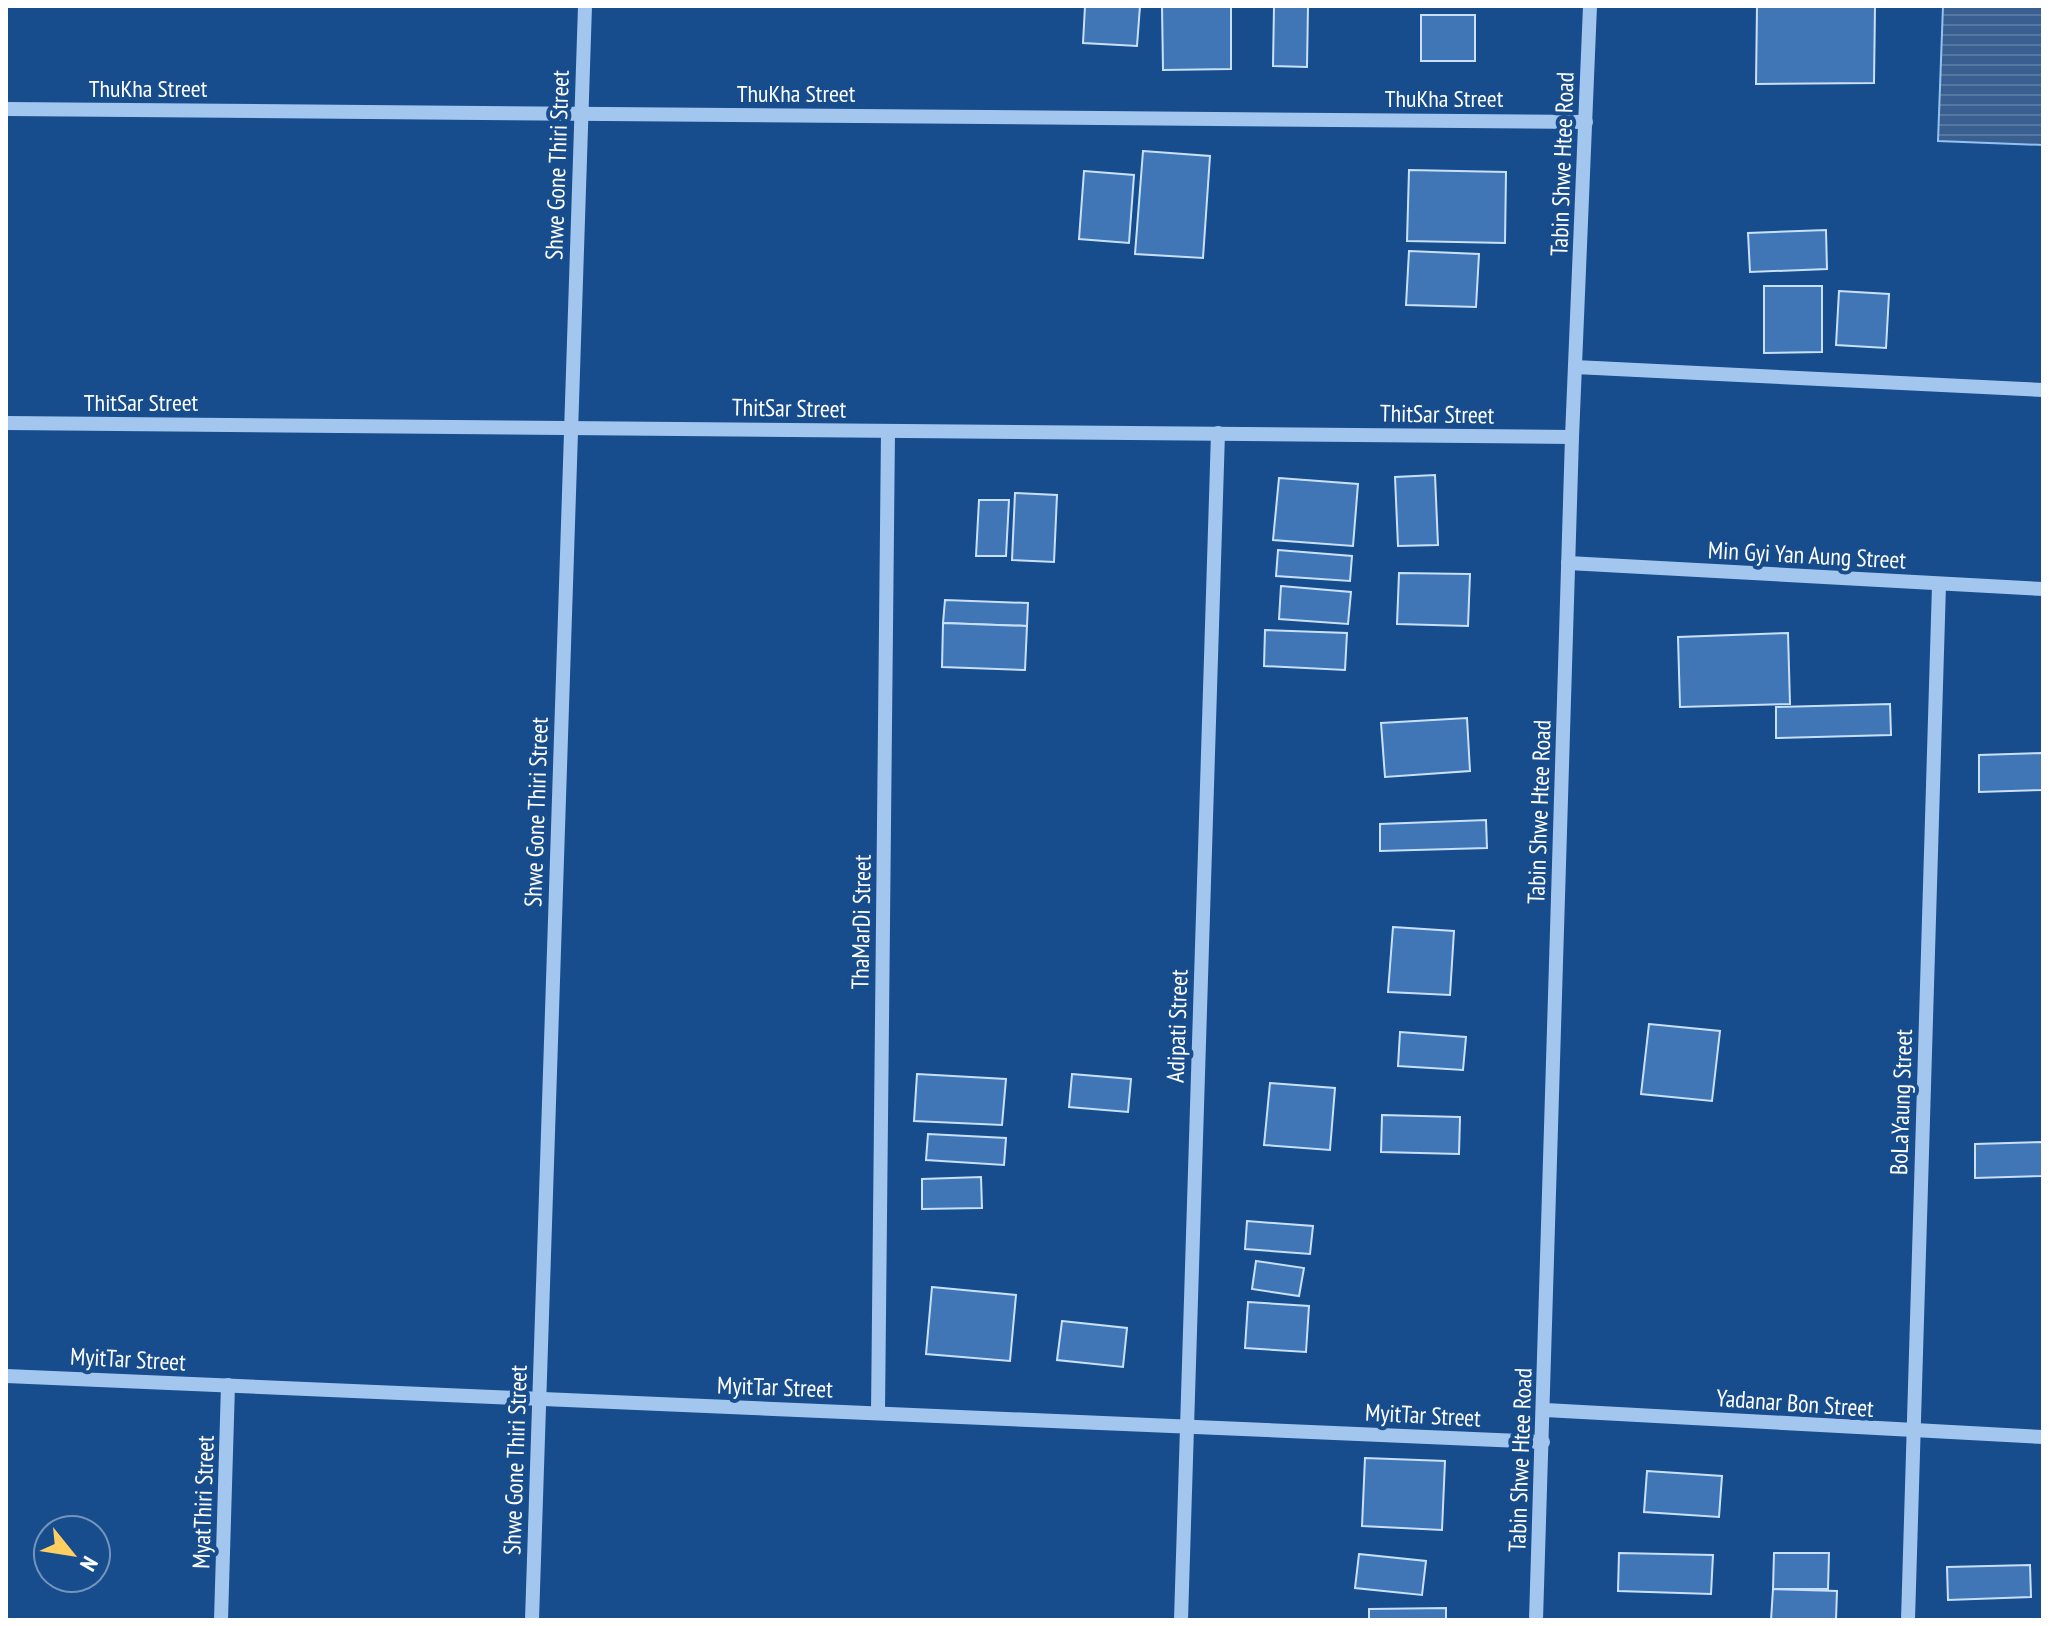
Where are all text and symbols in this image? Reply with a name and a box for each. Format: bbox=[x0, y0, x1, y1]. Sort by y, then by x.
street label: Shwe Gone Thiri Street bbox=[538, 69, 576, 260]
street label: Tabin Shwe Htee Road bbox=[1543, 71, 1581, 257]
street label: ThuKha Street bbox=[89, 73, 208, 104]
street label: ThuKha Street bbox=[737, 78, 856, 109]
street label: ThuKha Street bbox=[1385, 83, 1504, 114]
street label: ThitSar Street bbox=[84, 387, 199, 418]
street label: ThitSar Street bbox=[732, 392, 847, 425]
street label: ThitSar Street bbox=[1380, 398, 1495, 431]
street label: Min Gyi Yan Aung Street bbox=[1707, 534, 1907, 576]
street label: Shwe Gone Thiri Street bbox=[517, 716, 555, 907]
street label: Tabin Shwe Htee Road bbox=[1520, 719, 1558, 905]
street label: ThaMarDi Street bbox=[844, 854, 878, 990]
street label: Adipati Street bbox=[1160, 968, 1194, 1083]
street label: BoLaYaung Street bbox=[1883, 1028, 1919, 1176]
street label: MyitTar Street bbox=[69, 1340, 187, 1378]
street label: Shwe Gone Thiri Street bbox=[496, 1364, 534, 1555]
street label: Tabin Shwe Htee Road bbox=[1501, 1367, 1539, 1553]
street label: MyitTar Street bbox=[717, 1369, 834, 1405]
street label: Yadanar Bon Street bbox=[1715, 1382, 1875, 1424]
street label: MyitTar Street bbox=[1364, 1396, 1482, 1434]
street label: MyatThiri Street bbox=[185, 1434, 221, 1569]
north arrow bbox=[32, 1514, 112, 1594]
text: N bbox=[74, 1552, 104, 1576]

